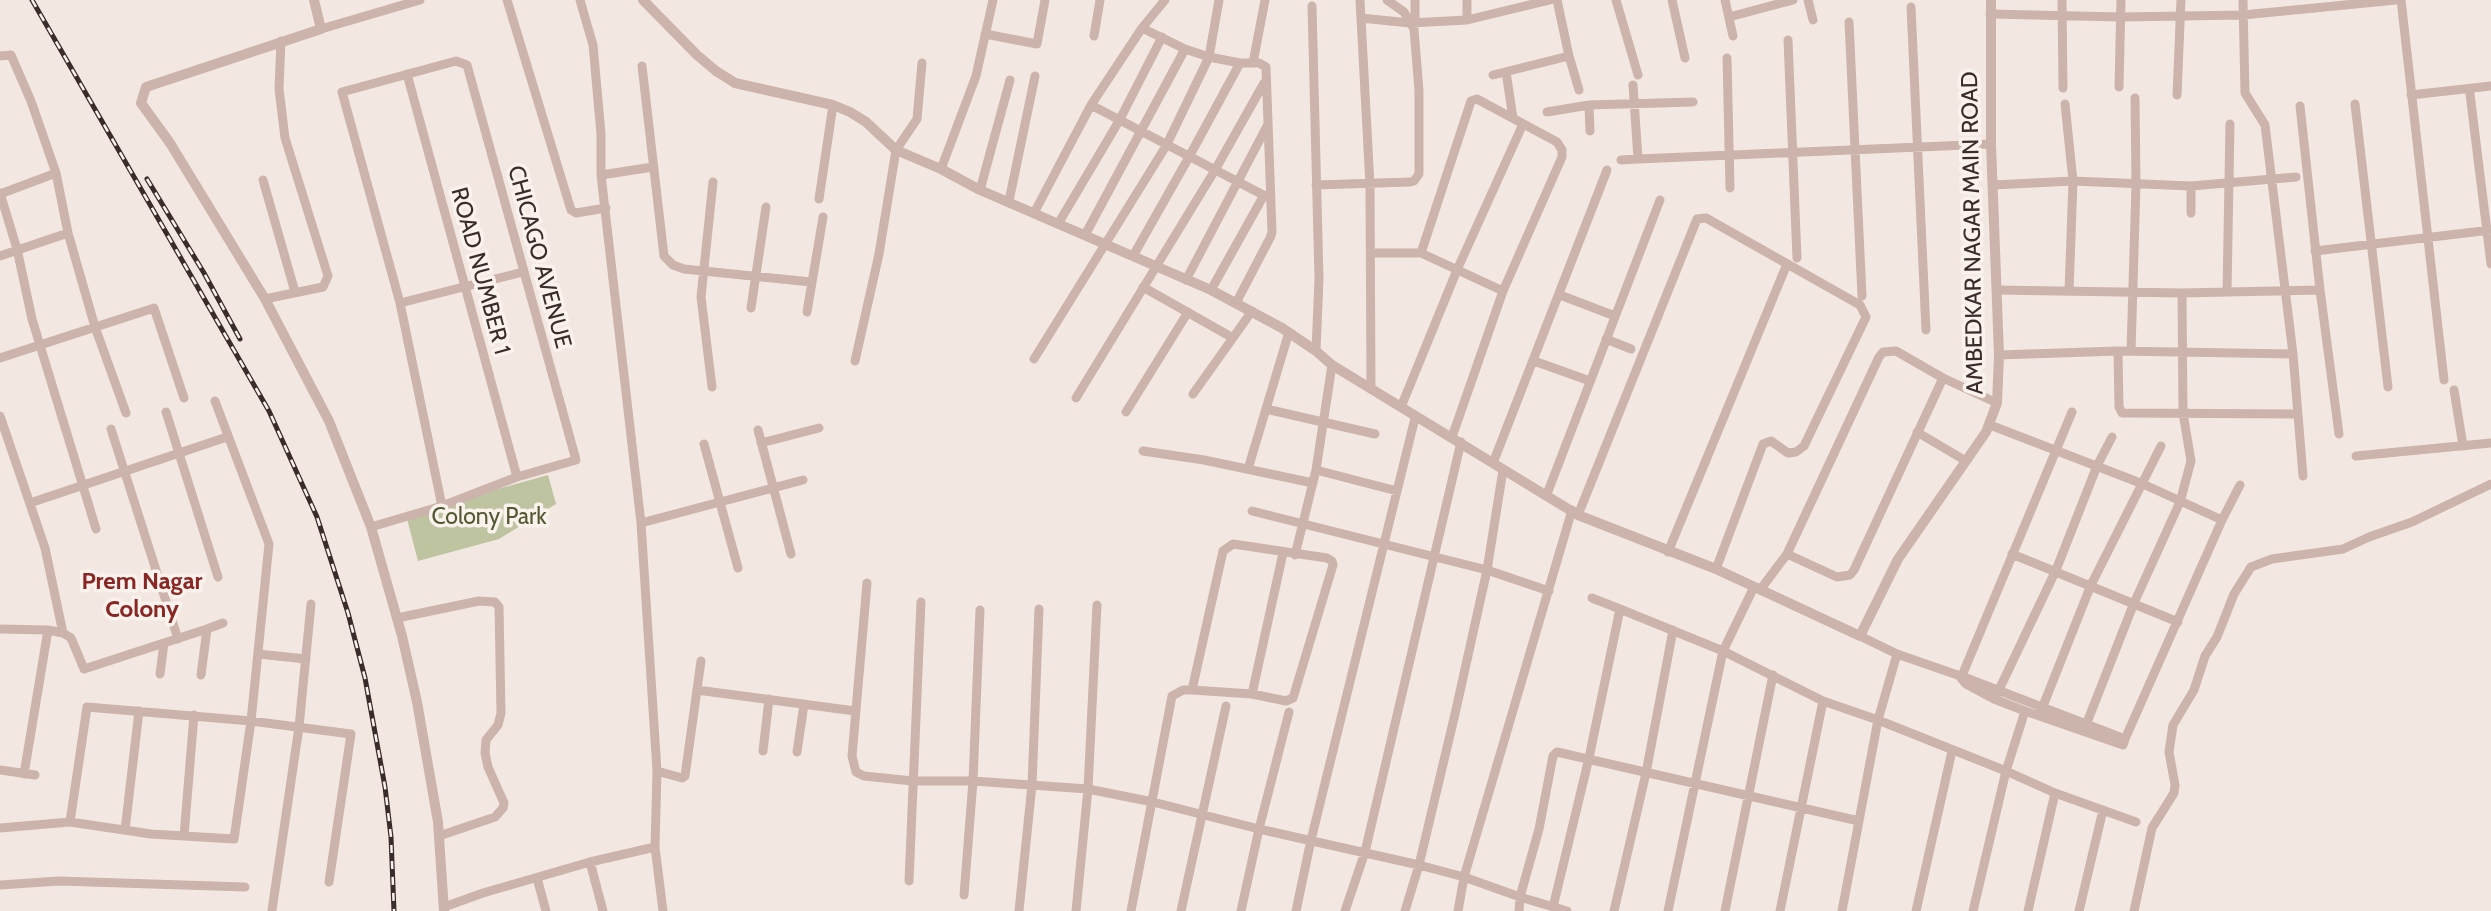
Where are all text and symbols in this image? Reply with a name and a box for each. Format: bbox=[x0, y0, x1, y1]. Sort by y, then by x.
street label: AMBEDKAR NAGAR MAIN ROAD bbox=[1956, 71, 1990, 395]
street label: CHICAGO AVENUE bbox=[501, 163, 577, 351]
street label: ROAD NUMBER 1 bbox=[444, 185, 516, 357]
park label: Colony Park bbox=[431, 503, 547, 531]
district label: Prem Nagar Colony bbox=[81, 568, 203, 624]

